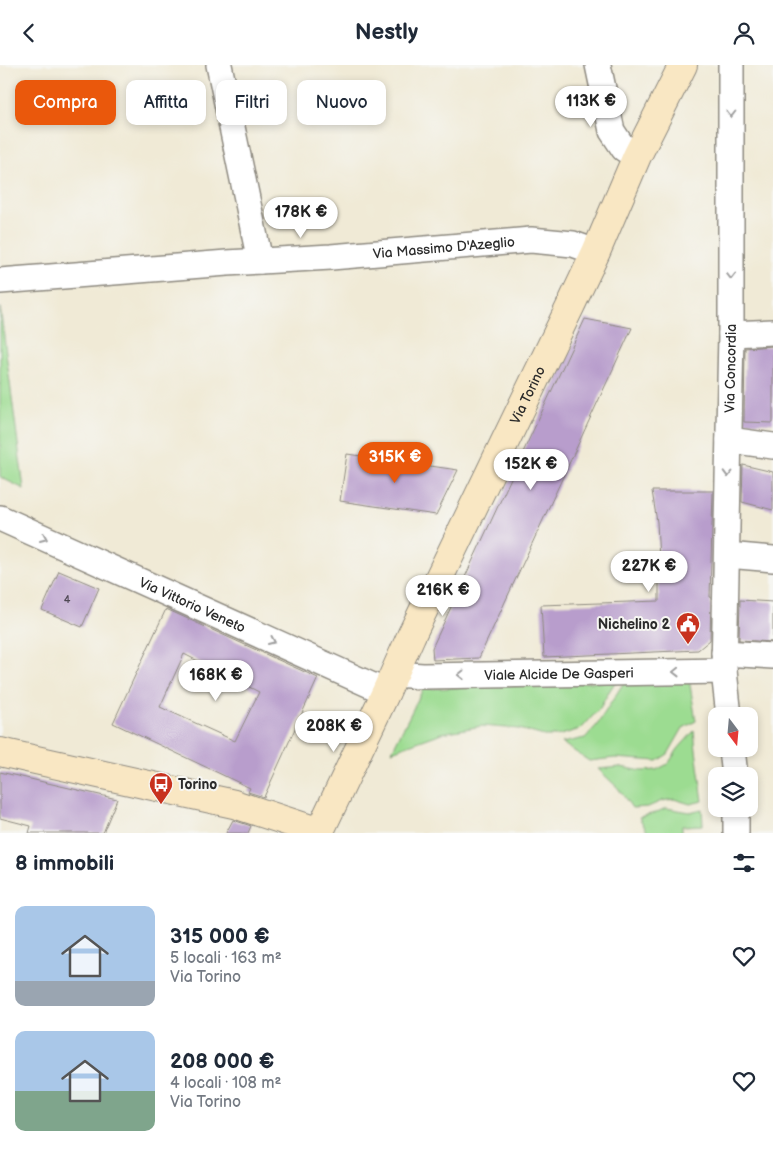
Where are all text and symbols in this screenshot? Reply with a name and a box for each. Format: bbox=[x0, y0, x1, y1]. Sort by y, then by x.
icon: back bbox=[15, 19, 43, 47]
text: Nestly bbox=[355, 19, 418, 46]
icon: person bbox=[730, 19, 758, 47]
chip: Compra bbox=[15, 80, 116, 125]
chip: Affitta bbox=[126, 80, 206, 125]
chip: Filtri bbox=[216, 80, 287, 125]
chip: Nuovo bbox=[297, 80, 386, 125]
pin: 113K € bbox=[550, 85, 632, 128]
text: 113K € bbox=[566, 92, 616, 111]
one-way arrow bbox=[726, 110, 736, 118]
pin: 178K € bbox=[260, 197, 342, 239]
text: 178K € bbox=[275, 203, 327, 222]
street label: Via Massimo D'Azeglio bbox=[372, 233, 515, 262]
one-way arrow bbox=[726, 272, 736, 280]
street label: Via Concordia bbox=[721, 324, 740, 413]
street label: Via Torino bbox=[506, 363, 549, 427]
pin: 315K € bbox=[354, 441, 436, 484]
text: 315K € bbox=[369, 448, 421, 467]
pin: 152K € bbox=[490, 449, 572, 491]
text: 152K € bbox=[505, 455, 557, 474]
one-way arrow bbox=[723, 470, 734, 478]
one-way arrow bbox=[39, 532, 48, 543]
pin: 227K € bbox=[608, 551, 690, 593]
text: 227K € bbox=[622, 557, 676, 576]
street label: Via Vittorio Veneto bbox=[136, 573, 248, 636]
pin: 216K € bbox=[402, 575, 484, 617]
text: 216K € bbox=[417, 581, 469, 600]
house number: 4 bbox=[64, 593, 71, 606]
public building icon: Nichelino 2 bbox=[675, 611, 701, 645]
place label: Nichelino 2 bbox=[598, 616, 671, 633]
one-way arrow bbox=[267, 635, 276, 645]
pin: 168K € bbox=[175, 659, 257, 702]
street label: Viale Alcide De Gasperi bbox=[484, 664, 634, 683]
text: 168K € bbox=[189, 666, 243, 685]
one-way arrow bbox=[671, 667, 679, 677]
one-way arrow bbox=[456, 670, 464, 680]
north arrow bbox=[708, 707, 758, 757]
map controls bbox=[708, 707, 758, 817]
pin: 208K € bbox=[293, 711, 375, 753]
text: 208K € bbox=[306, 717, 362, 736]
button: layers bbox=[708, 767, 758, 817]
bus stop icon: Torino bbox=[148, 771, 174, 805]
place label: Torino bbox=[178, 776, 217, 793]
icon: filters bbox=[730, 849, 758, 877]
text: 8 immobili bbox=[15, 851, 114, 876]
text: 315 000 € bbox=[170, 924, 270, 949]
icon: home bbox=[55, 926, 115, 986]
icon: heart bbox=[730, 942, 758, 970]
text: 5 locali · 163 m² bbox=[170, 949, 282, 968]
text: Via Torino bbox=[170, 968, 241, 987]
text: 208 000 € bbox=[170, 1049, 274, 1074]
icon: home bbox=[55, 1051, 115, 1111]
icon: heart bbox=[730, 1067, 758, 1095]
text: 4 locali · 108 m² bbox=[170, 1074, 281, 1093]
text: Via Torino bbox=[170, 1093, 241, 1112]

